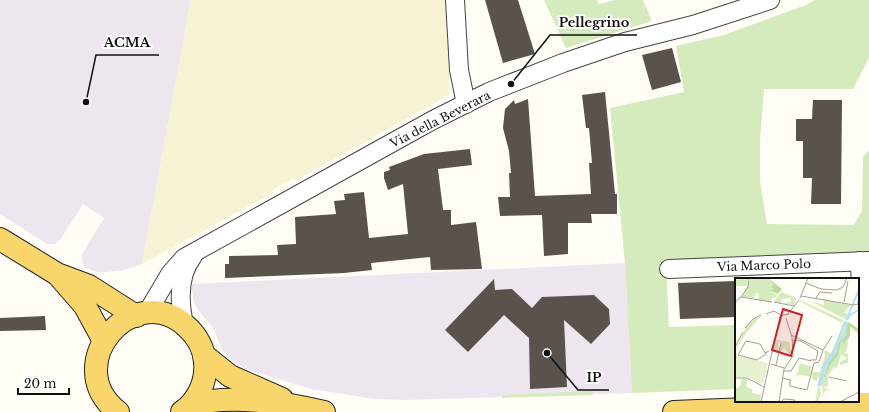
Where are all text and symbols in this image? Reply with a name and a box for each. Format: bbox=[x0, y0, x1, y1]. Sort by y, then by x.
callout: Pellegrino bbox=[550, 10, 637, 35]
text: Pellegrino bbox=[559, 14, 630, 31]
callout: ACMA bbox=[96, 30, 159, 55]
text: ACMA bbox=[103, 34, 151, 51]
street label: Via della Beverara bbox=[386, 87, 493, 151]
street label: Via Marco Polo bbox=[716, 256, 811, 274]
inset map bbox=[735, 278, 859, 402]
callout: IP bbox=[578, 365, 609, 390]
text: IP bbox=[587, 369, 602, 386]
scale bar bbox=[18, 370, 69, 396]
text: 20 m bbox=[24, 376, 56, 391]

